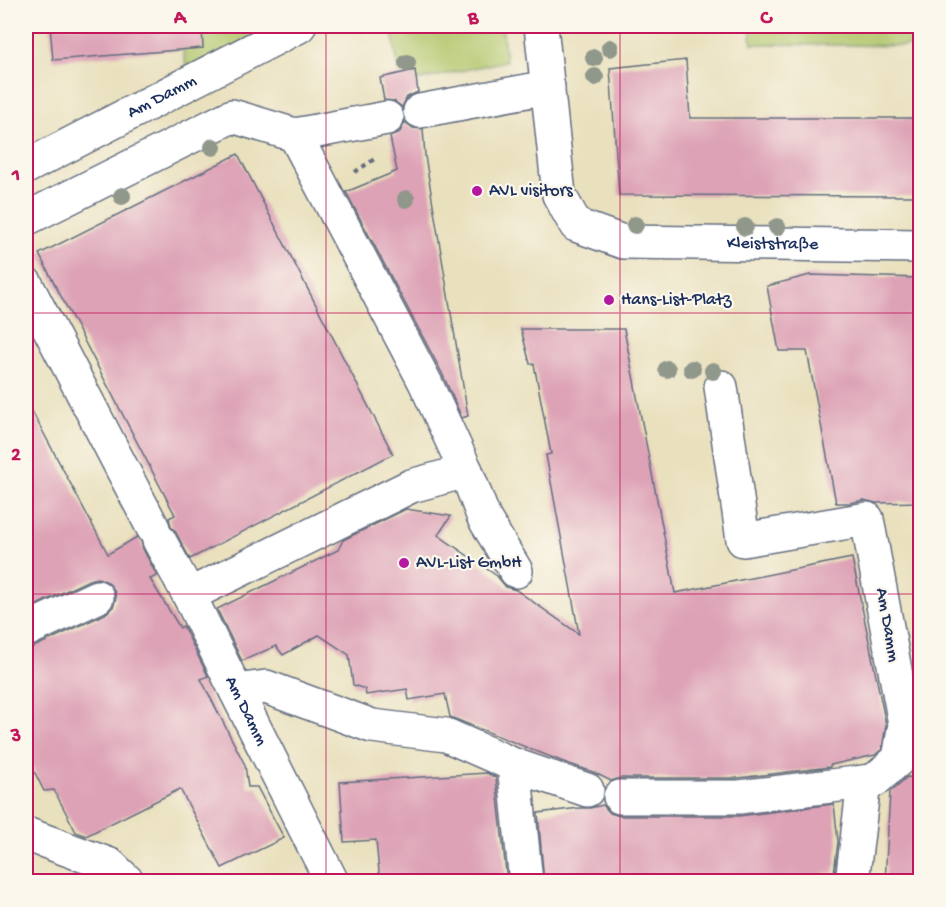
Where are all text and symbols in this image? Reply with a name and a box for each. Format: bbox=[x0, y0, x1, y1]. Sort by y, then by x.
text: A bbox=[173, 8, 188, 31]
text: B bbox=[467, 8, 479, 31]
text: C bbox=[760, 8, 774, 31]
street label: Am Damm bbox=[124, 70, 200, 123]
text: 1 bbox=[11, 165, 20, 188]
place label: AVL visitors bbox=[489, 181, 574, 202]
marker: AVL visitors bbox=[470, 184, 484, 198]
street label: Kleiststraße bbox=[727, 233, 819, 255]
place label: Hans-List-Platz bbox=[621, 290, 732, 311]
marker: Hans-List-Platz bbox=[602, 293, 616, 307]
text: 2 bbox=[11, 445, 21, 468]
place label: AVL-List GmbH bbox=[416, 553, 522, 574]
marker: AVL-List GmbH bbox=[397, 556, 411, 570]
street label: Am Damm bbox=[870, 586, 904, 664]
street label: Am Damm bbox=[220, 673, 272, 749]
text: 3 bbox=[10, 726, 21, 749]

